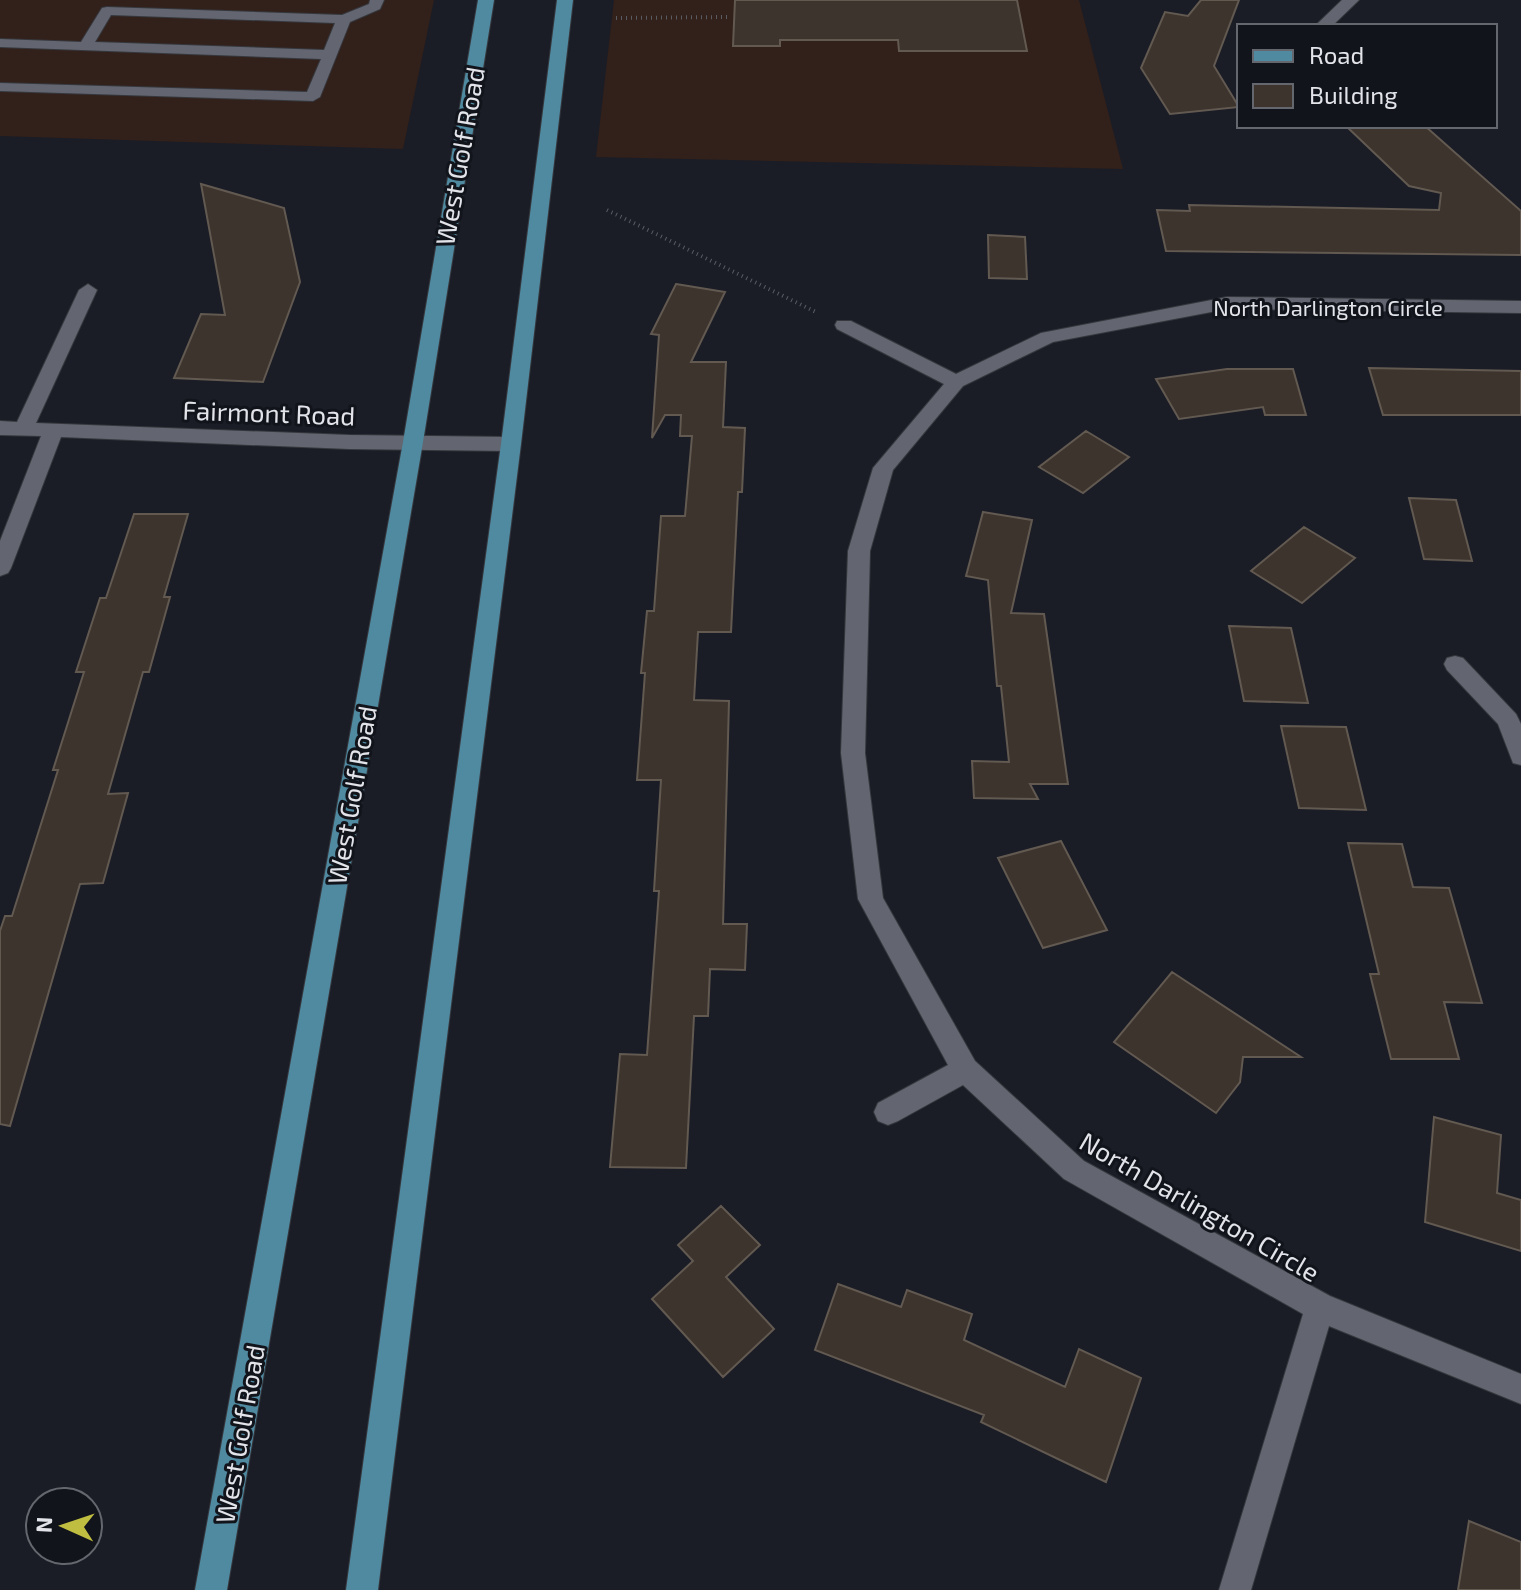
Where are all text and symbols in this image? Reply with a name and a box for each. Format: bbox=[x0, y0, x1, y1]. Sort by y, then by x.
legend bbox=[1237, 24, 1497, 128]
text: Road bbox=[1309, 40, 1364, 69]
street label: West Golf Road bbox=[428, 64, 490, 248]
text: Building bbox=[1309, 80, 1398, 109]
street label: North Darlington Circle bbox=[1213, 294, 1443, 320]
street label: Fairmont Road bbox=[182, 393, 356, 431]
street label: West Golf Road bbox=[320, 703, 382, 887]
street label: North Darlington Circle bbox=[1075, 1125, 1325, 1287]
street label: West Golf Road bbox=[208, 1342, 270, 1526]
north arrow bbox=[24, 1486, 104, 1566]
text: N bbox=[30, 1516, 56, 1534]

